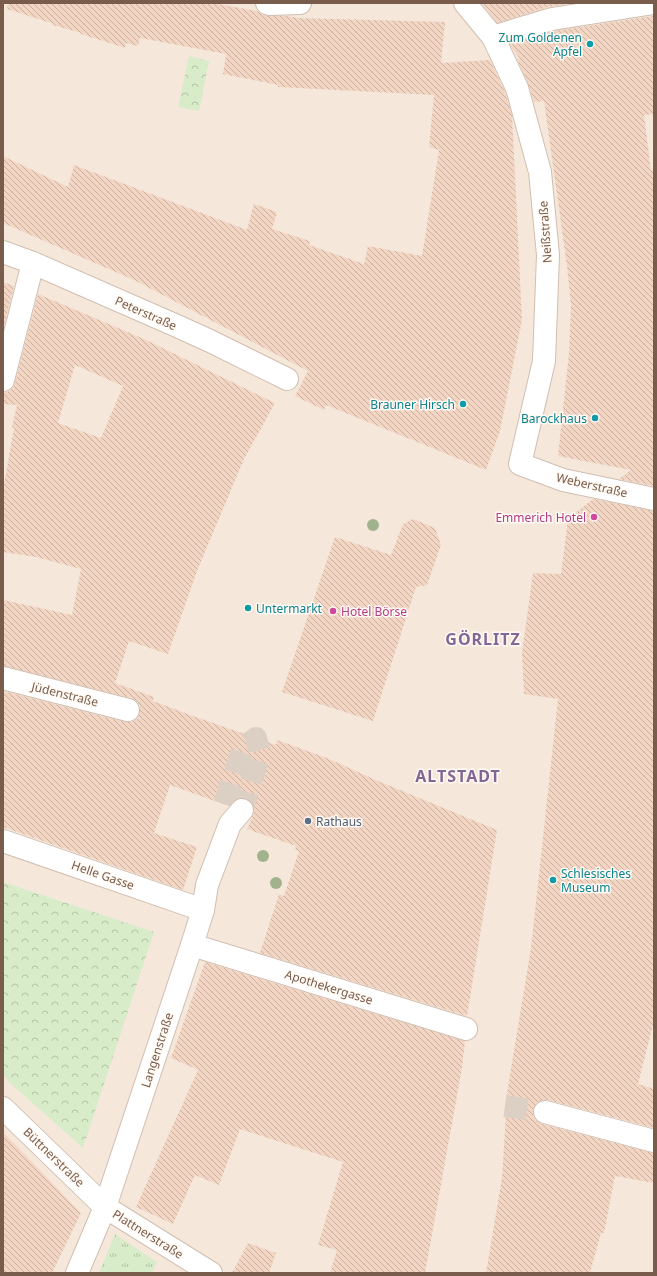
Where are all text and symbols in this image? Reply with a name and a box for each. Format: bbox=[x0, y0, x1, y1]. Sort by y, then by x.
place label: Zum Goldenen Apfel bbox=[499, 29, 582, 60]
marker: Zum Goldenen Apfel bbox=[585, 39, 595, 49]
street label: Neißstraße bbox=[534, 200, 556, 264]
street label: Peterstraße bbox=[112, 292, 180, 334]
place label: Brauner Hirsch bbox=[370, 396, 455, 413]
marker: Brauner Hirsch bbox=[458, 399, 468, 409]
place label: Barockhaus bbox=[521, 410, 587, 427]
marker: Barockhaus bbox=[590, 413, 600, 423]
street label: Weberstraße bbox=[555, 469, 630, 502]
place label: Emmerich Hotel bbox=[495, 509, 586, 526]
marker: Emmerich Hotel bbox=[589, 512, 599, 522]
place label: Untermarkt bbox=[256, 600, 323, 617]
marker: Untermarkt bbox=[243, 603, 253, 613]
place label: Hotel Börse bbox=[341, 603, 407, 620]
marker: Hotel Börse bbox=[328, 606, 338, 616]
district label: GÖRLITZ bbox=[445, 628, 521, 650]
street label: Jüdenstraße bbox=[29, 677, 100, 711]
district label: ALTSTADT bbox=[415, 765, 501, 787]
place label: Rathaus bbox=[316, 813, 362, 830]
marker: Rathaus bbox=[303, 816, 313, 826]
street label: Helle Gasse bbox=[69, 856, 137, 894]
place label: Schlesisches Museum bbox=[561, 865, 631, 896]
marker: Schlesisches Museum bbox=[548, 875, 558, 885]
street label: Apothekergasse bbox=[283, 966, 375, 1009]
street label: Langenstraße bbox=[137, 1010, 177, 1090]
street label: Büttnerstraße bbox=[20, 1123, 88, 1191]
street label: Plattnerstraße bbox=[109, 1205, 187, 1263]

